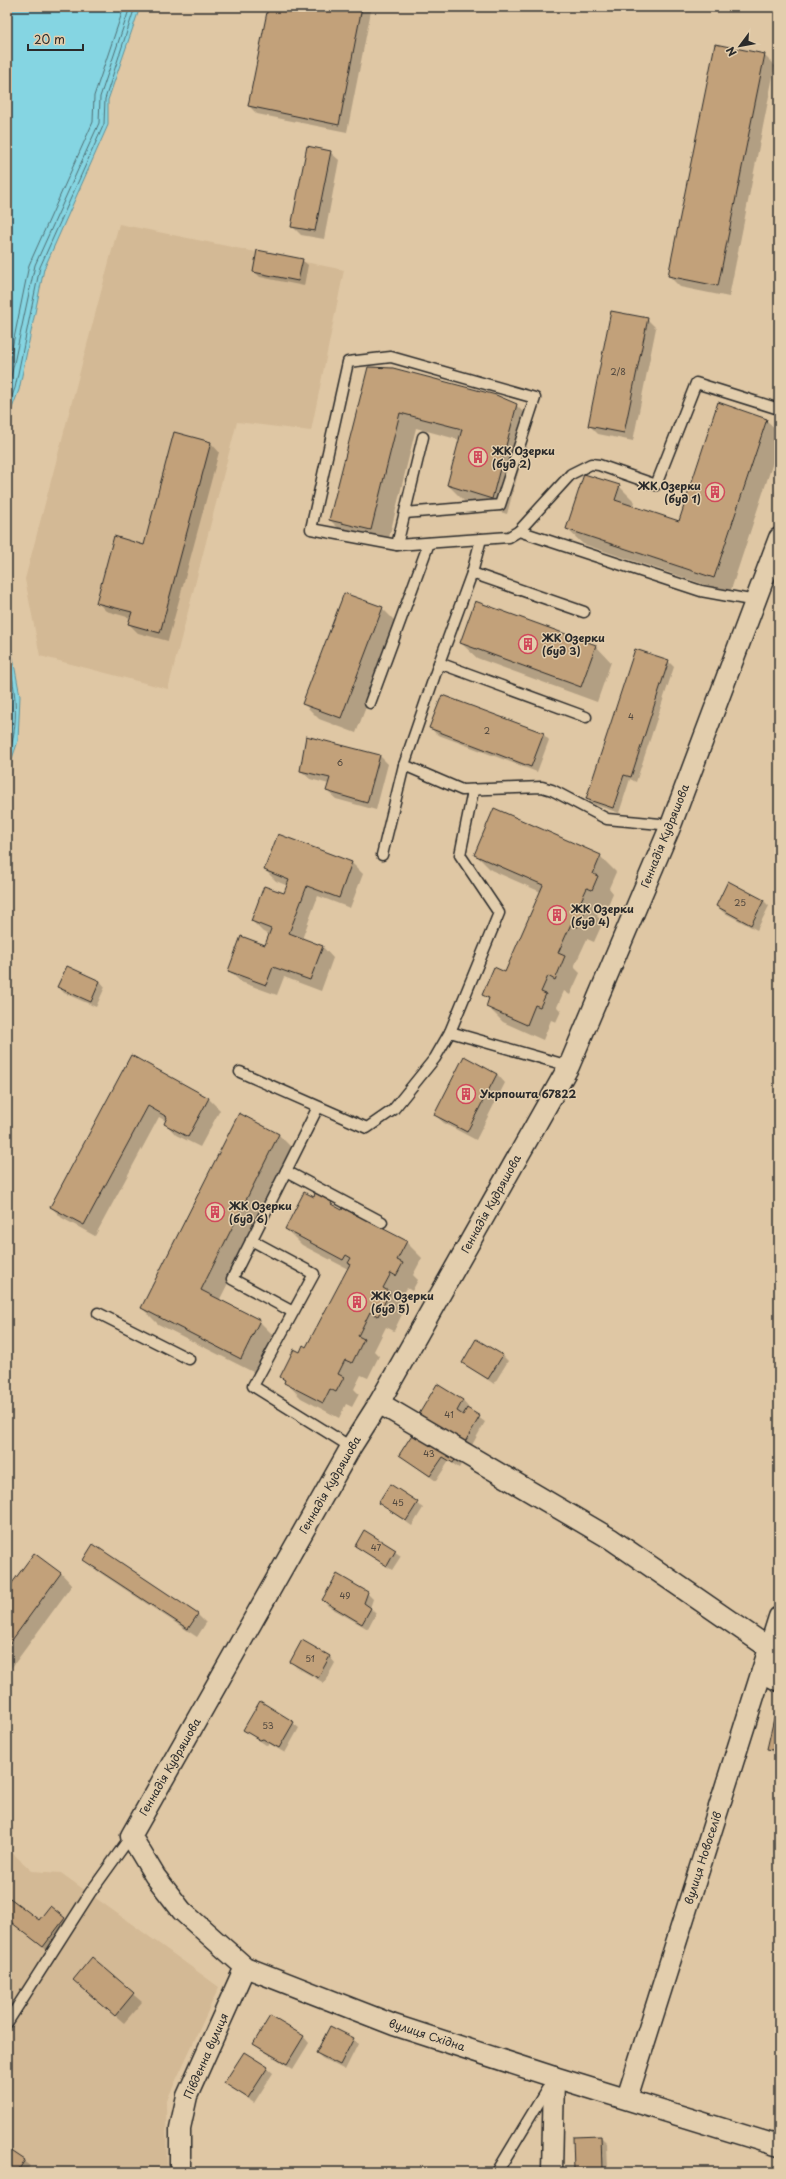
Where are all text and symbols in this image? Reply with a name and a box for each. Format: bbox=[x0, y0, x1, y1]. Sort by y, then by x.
scale bar bbox=[28, 26, 83, 52]
north arrow bbox=[720, 26, 760, 66]
text: 20 m bbox=[34, 30, 65, 48]
text: N bbox=[721, 43, 741, 60]
house number: 2/8 bbox=[610, 364, 626, 378]
place label: ЖК Озерки (буд 2) bbox=[491, 442, 555, 472]
building icon: ЖК Озерки (буд 2) bbox=[467, 446, 489, 468]
place label: ЖК Озерки (буд 1) bbox=[637, 477, 701, 507]
building icon: ЖК Озерки (буд 1) bbox=[704, 481, 726, 503]
place label: ЖК Озерки (буд 3) bbox=[541, 629, 605, 659]
building icon: ЖК Озерки (буд 3) bbox=[517, 633, 539, 655]
house number: 4 bbox=[628, 709, 634, 723]
house number: 2 bbox=[484, 723, 490, 737]
house number: 6 bbox=[337, 755, 343, 769]
street label: Геннадія Кудряшова bbox=[636, 781, 693, 890]
house number: 25 bbox=[734, 895, 746, 909]
place label: ЖК Озерки (буд 4) bbox=[570, 900, 634, 930]
building icon: ЖК Озерки (буд 4) bbox=[546, 904, 568, 926]
building icon: Укрпошта 67822 bbox=[455, 1083, 477, 1105]
place label: Укрпошта 67822 bbox=[479, 1085, 576, 1102]
street label: Геннадія Кудряшова bbox=[456, 1151, 525, 1256]
place label: ЖК Озерки (буд 6) bbox=[228, 1197, 292, 1227]
building icon: ЖК Озерки (буд 6) bbox=[204, 1201, 226, 1223]
place label: ЖК Озерки (буд 5) bbox=[370, 1287, 434, 1317]
building icon: ЖК Озерки (буд 5) bbox=[346, 1291, 368, 1313]
house number: 41 bbox=[444, 1407, 454, 1421]
street label: Геннадія Кудряшова bbox=[295, 1433, 365, 1537]
house number: 43 bbox=[423, 1446, 435, 1460]
house number: 45 bbox=[392, 1495, 404, 1509]
house number: 47 bbox=[371, 1540, 381, 1554]
house number: 49 bbox=[339, 1588, 351, 1602]
house number: 51 bbox=[305, 1651, 315, 1665]
street label: Геннадія Кудряшова bbox=[135, 1715, 205, 1819]
house number: 53 bbox=[262, 1718, 274, 1732]
street label: вулиця Новоселів bbox=[680, 1809, 726, 1906]
street label: Південна вулиця bbox=[179, 2010, 232, 2101]
street label: вулиця Східна bbox=[387, 2014, 468, 2055]

